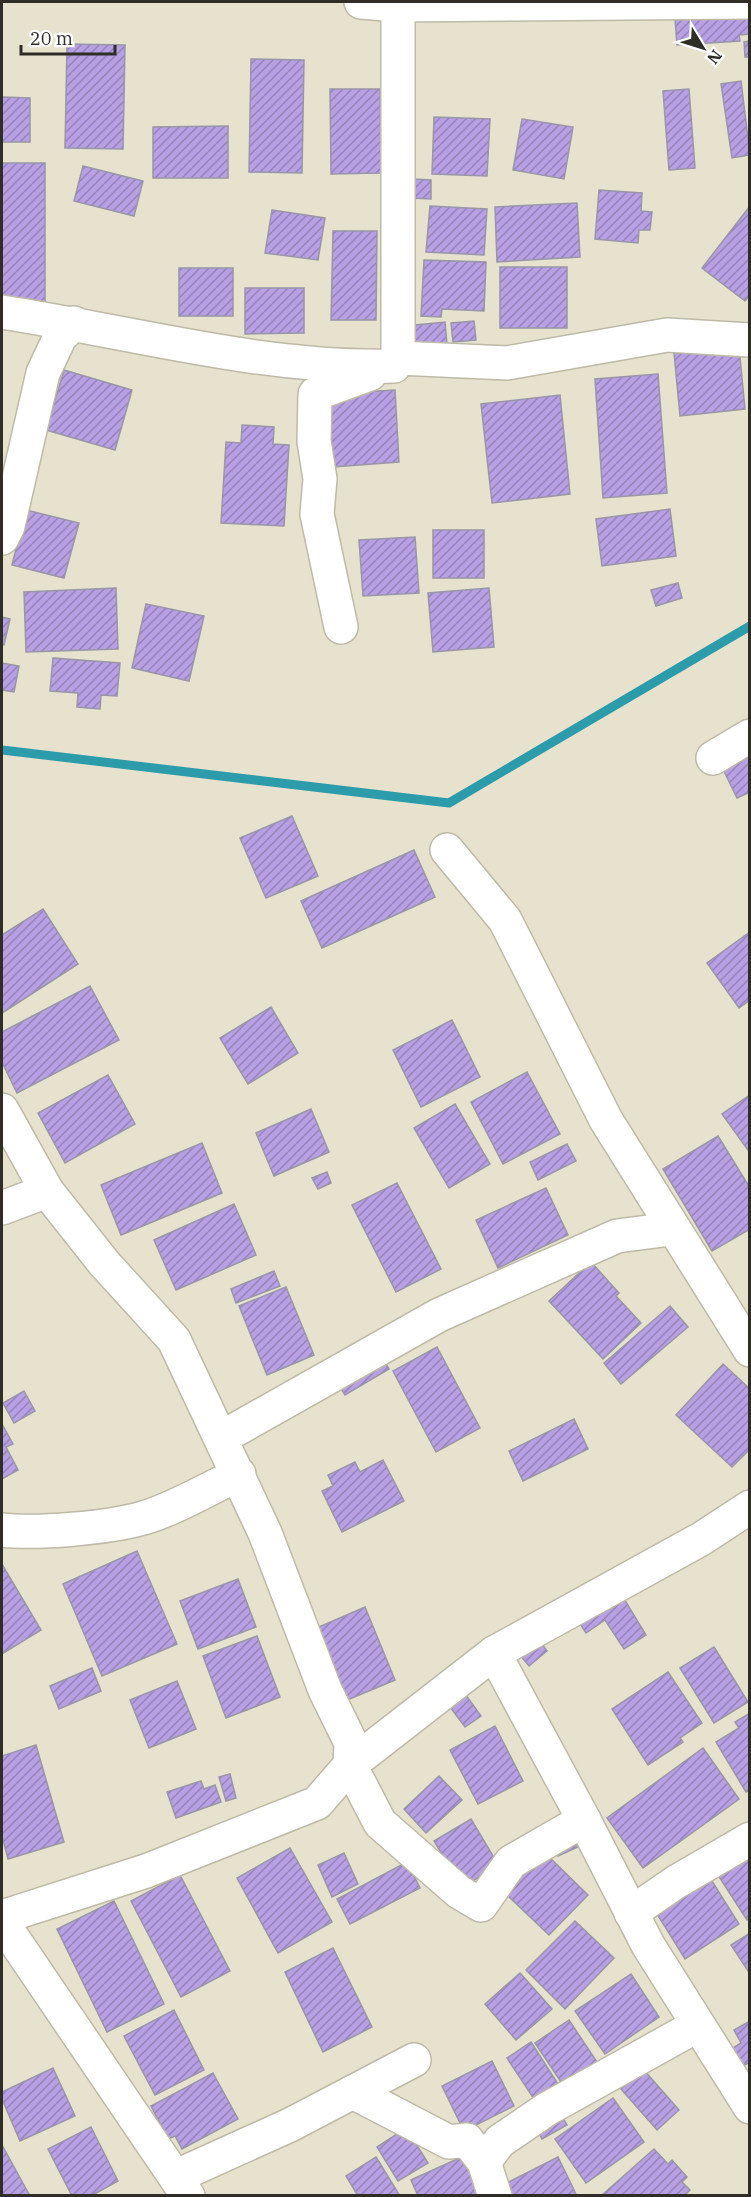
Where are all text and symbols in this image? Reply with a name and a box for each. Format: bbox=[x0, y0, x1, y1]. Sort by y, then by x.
scale bar bbox=[21, 18, 116, 56]
north arrow bbox=[673, 18, 733, 78]
text: 20 m bbox=[30, 27, 73, 50]
text: N bbox=[703, 46, 727, 68]

